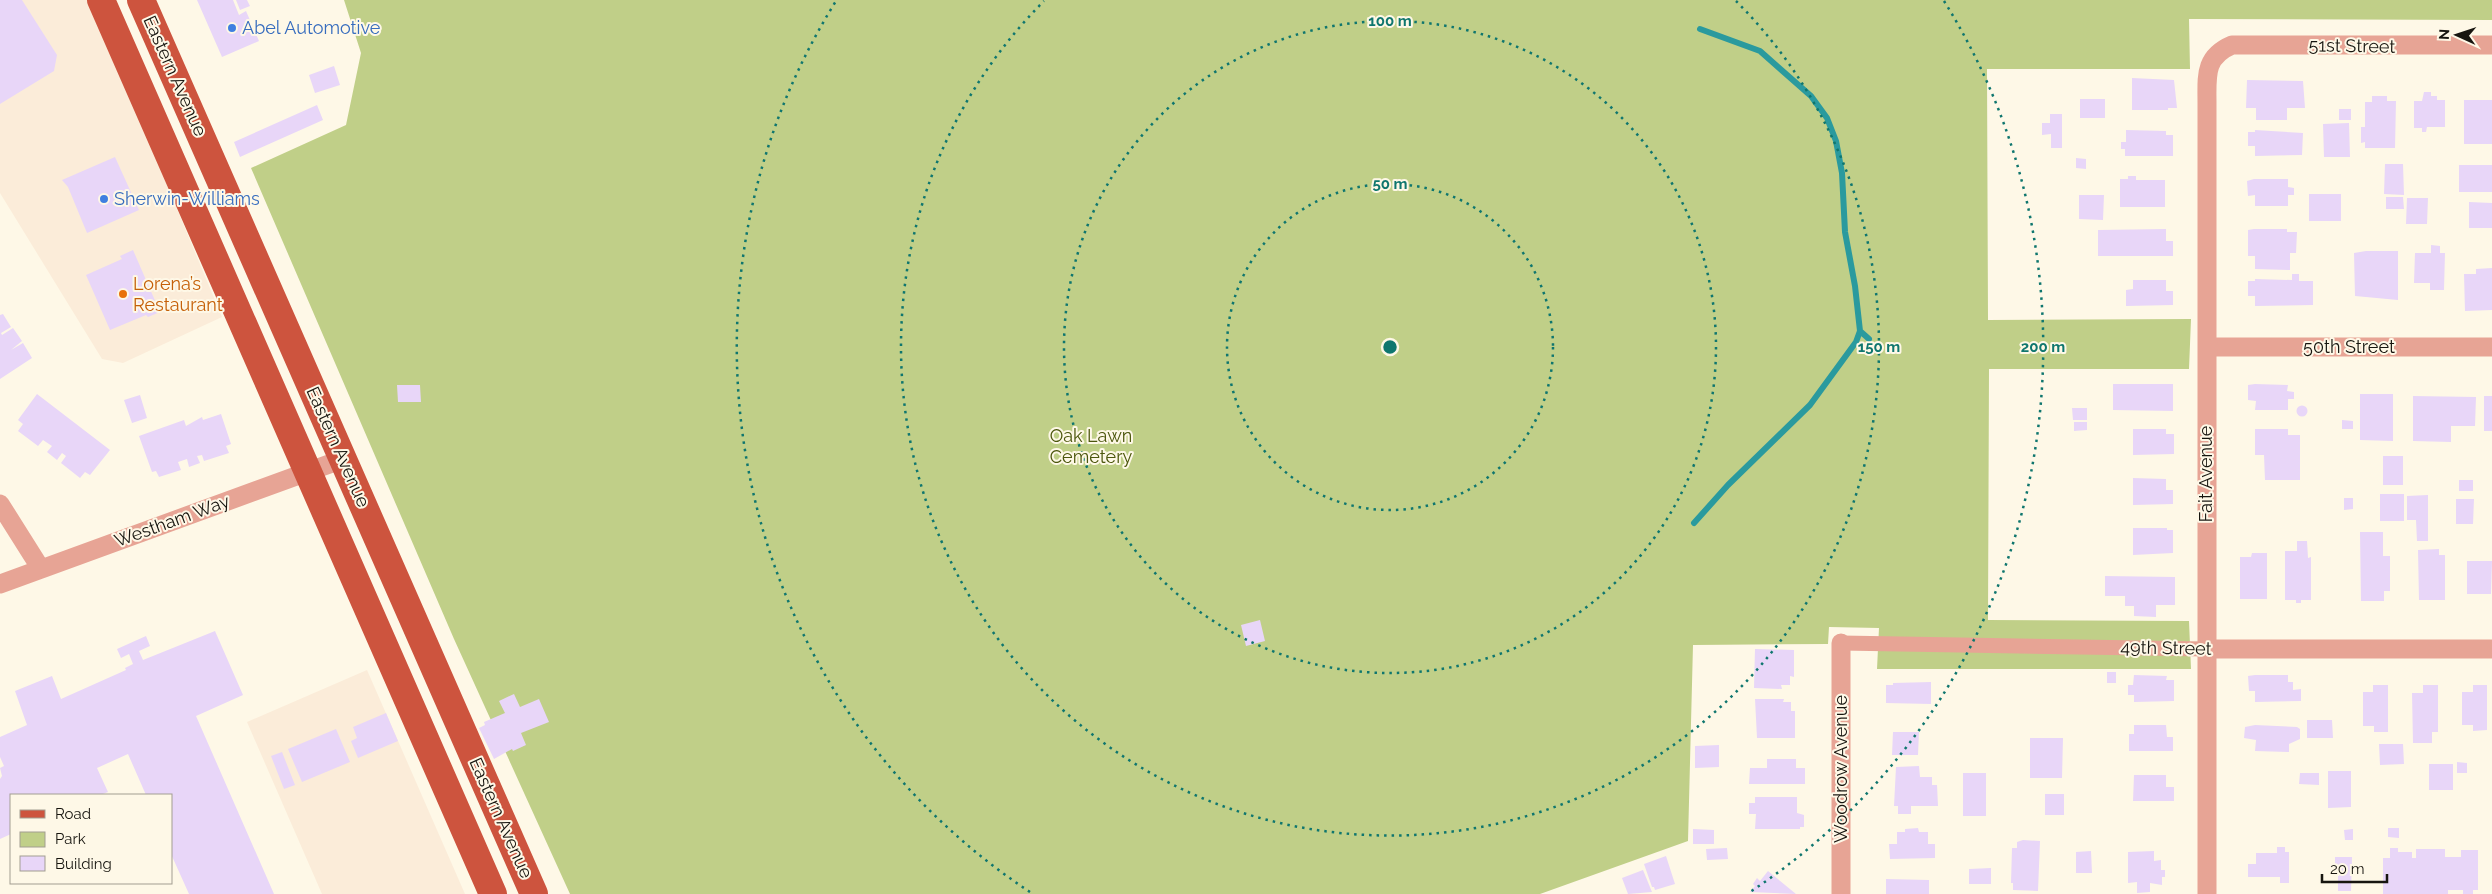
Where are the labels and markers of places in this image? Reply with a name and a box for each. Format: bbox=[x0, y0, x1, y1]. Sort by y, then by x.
place label: Abel Automotive bbox=[242, 17, 381, 38]
marker: Abel Automotive bbox=[226, 22, 238, 34]
place label: Sherwin-Williams bbox=[114, 188, 260, 209]
marker: Sherwin-Williams bbox=[98, 193, 110, 205]
place label: Lorena’s Restaurant bbox=[133, 273, 223, 315]
marker: Lorena’s Restaurant bbox=[117, 288, 129, 300]
centre of rings bbox=[1381, 338, 1399, 356]

